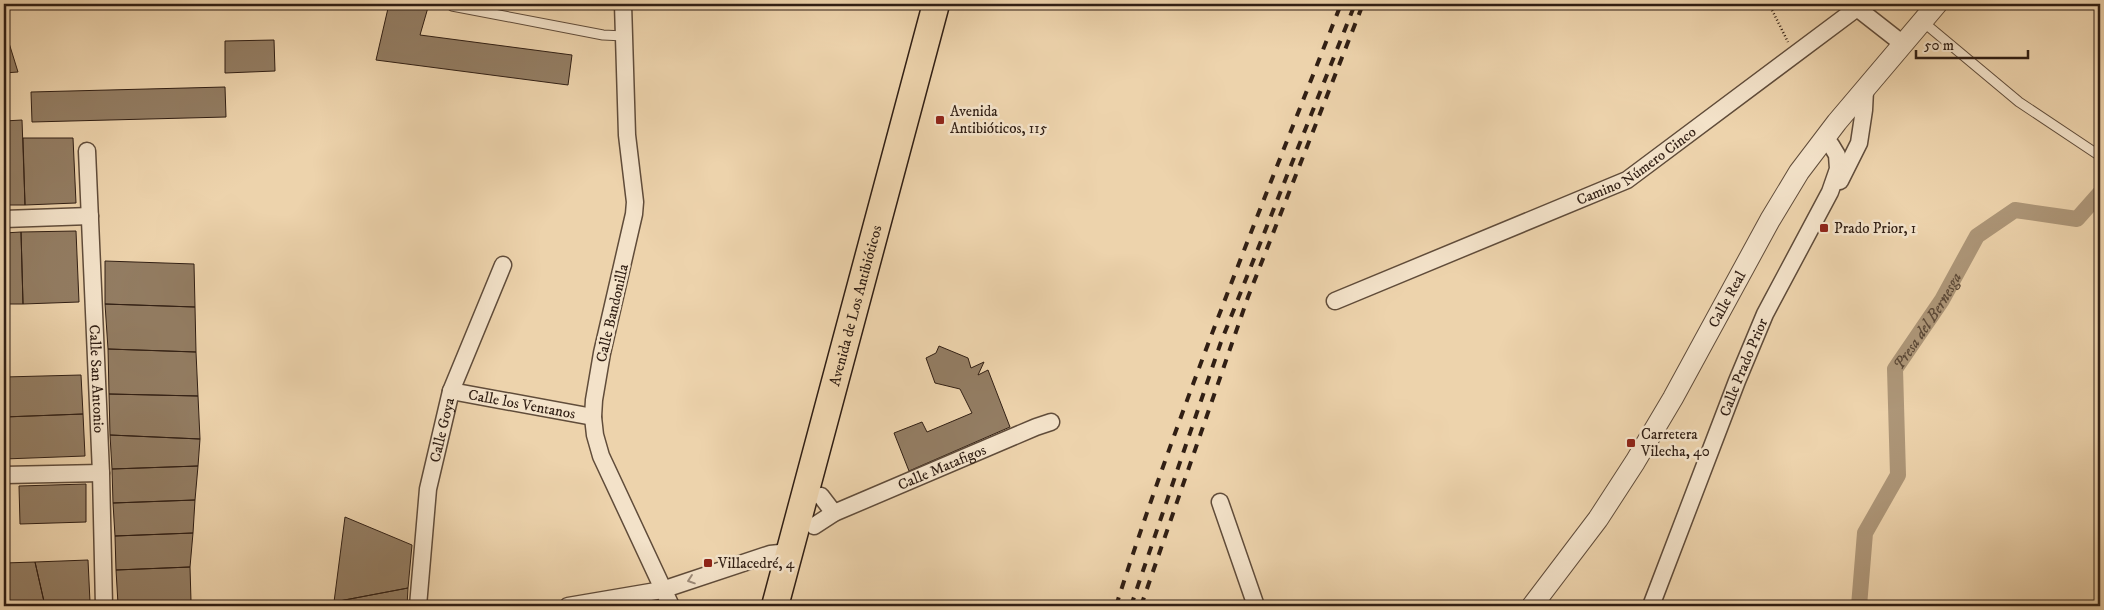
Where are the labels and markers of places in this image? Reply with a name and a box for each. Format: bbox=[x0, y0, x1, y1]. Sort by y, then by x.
place label: Avenida Antibióticos, 115 bbox=[950, 102, 1048, 138]
marker: Avenida Antibióticos, 115 bbox=[934, 114, 946, 126]
place label: Prado Prior, 1 bbox=[1834, 219, 1916, 238]
marker: Prado Prior, 1 bbox=[1818, 222, 1830, 234]
place label: Carretera Vilecha, 40 bbox=[1640, 425, 1710, 461]
marker: Carretera Vilecha, 40 bbox=[1625, 437, 1637, 449]
place label: Villacedré, 4 bbox=[717, 554, 795, 573]
marker: Villacedré, 4 bbox=[702, 557, 714, 569]

